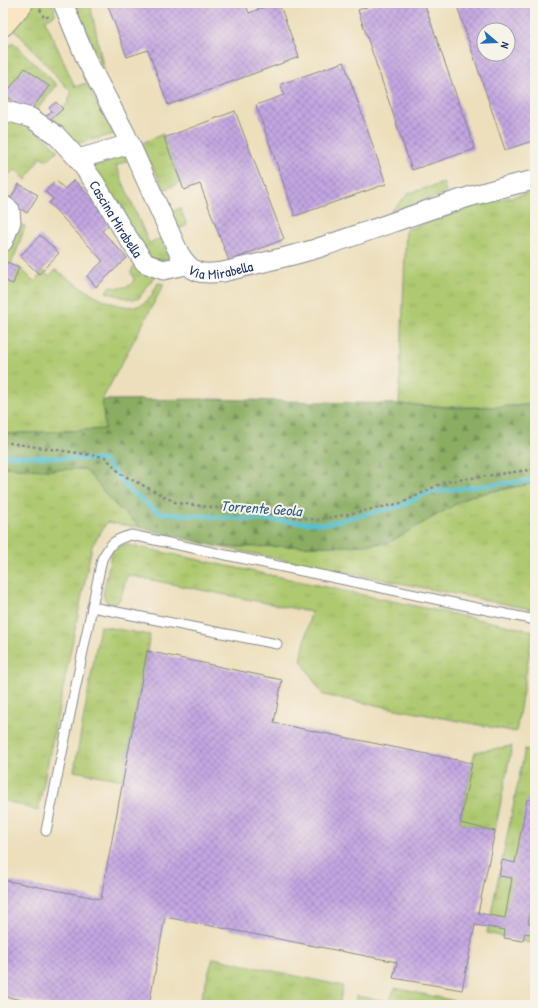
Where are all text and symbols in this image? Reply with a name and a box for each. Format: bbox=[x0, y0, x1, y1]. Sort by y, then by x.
north arrow bbox=[476, 22, 516, 62]
text: N bbox=[498, 40, 513, 50]
street label: Cascina Mirabella bbox=[86, 176, 148, 261]
street label: Via Mirabella bbox=[185, 255, 255, 283]
water label: Torrente Geola bbox=[220, 495, 304, 521]

